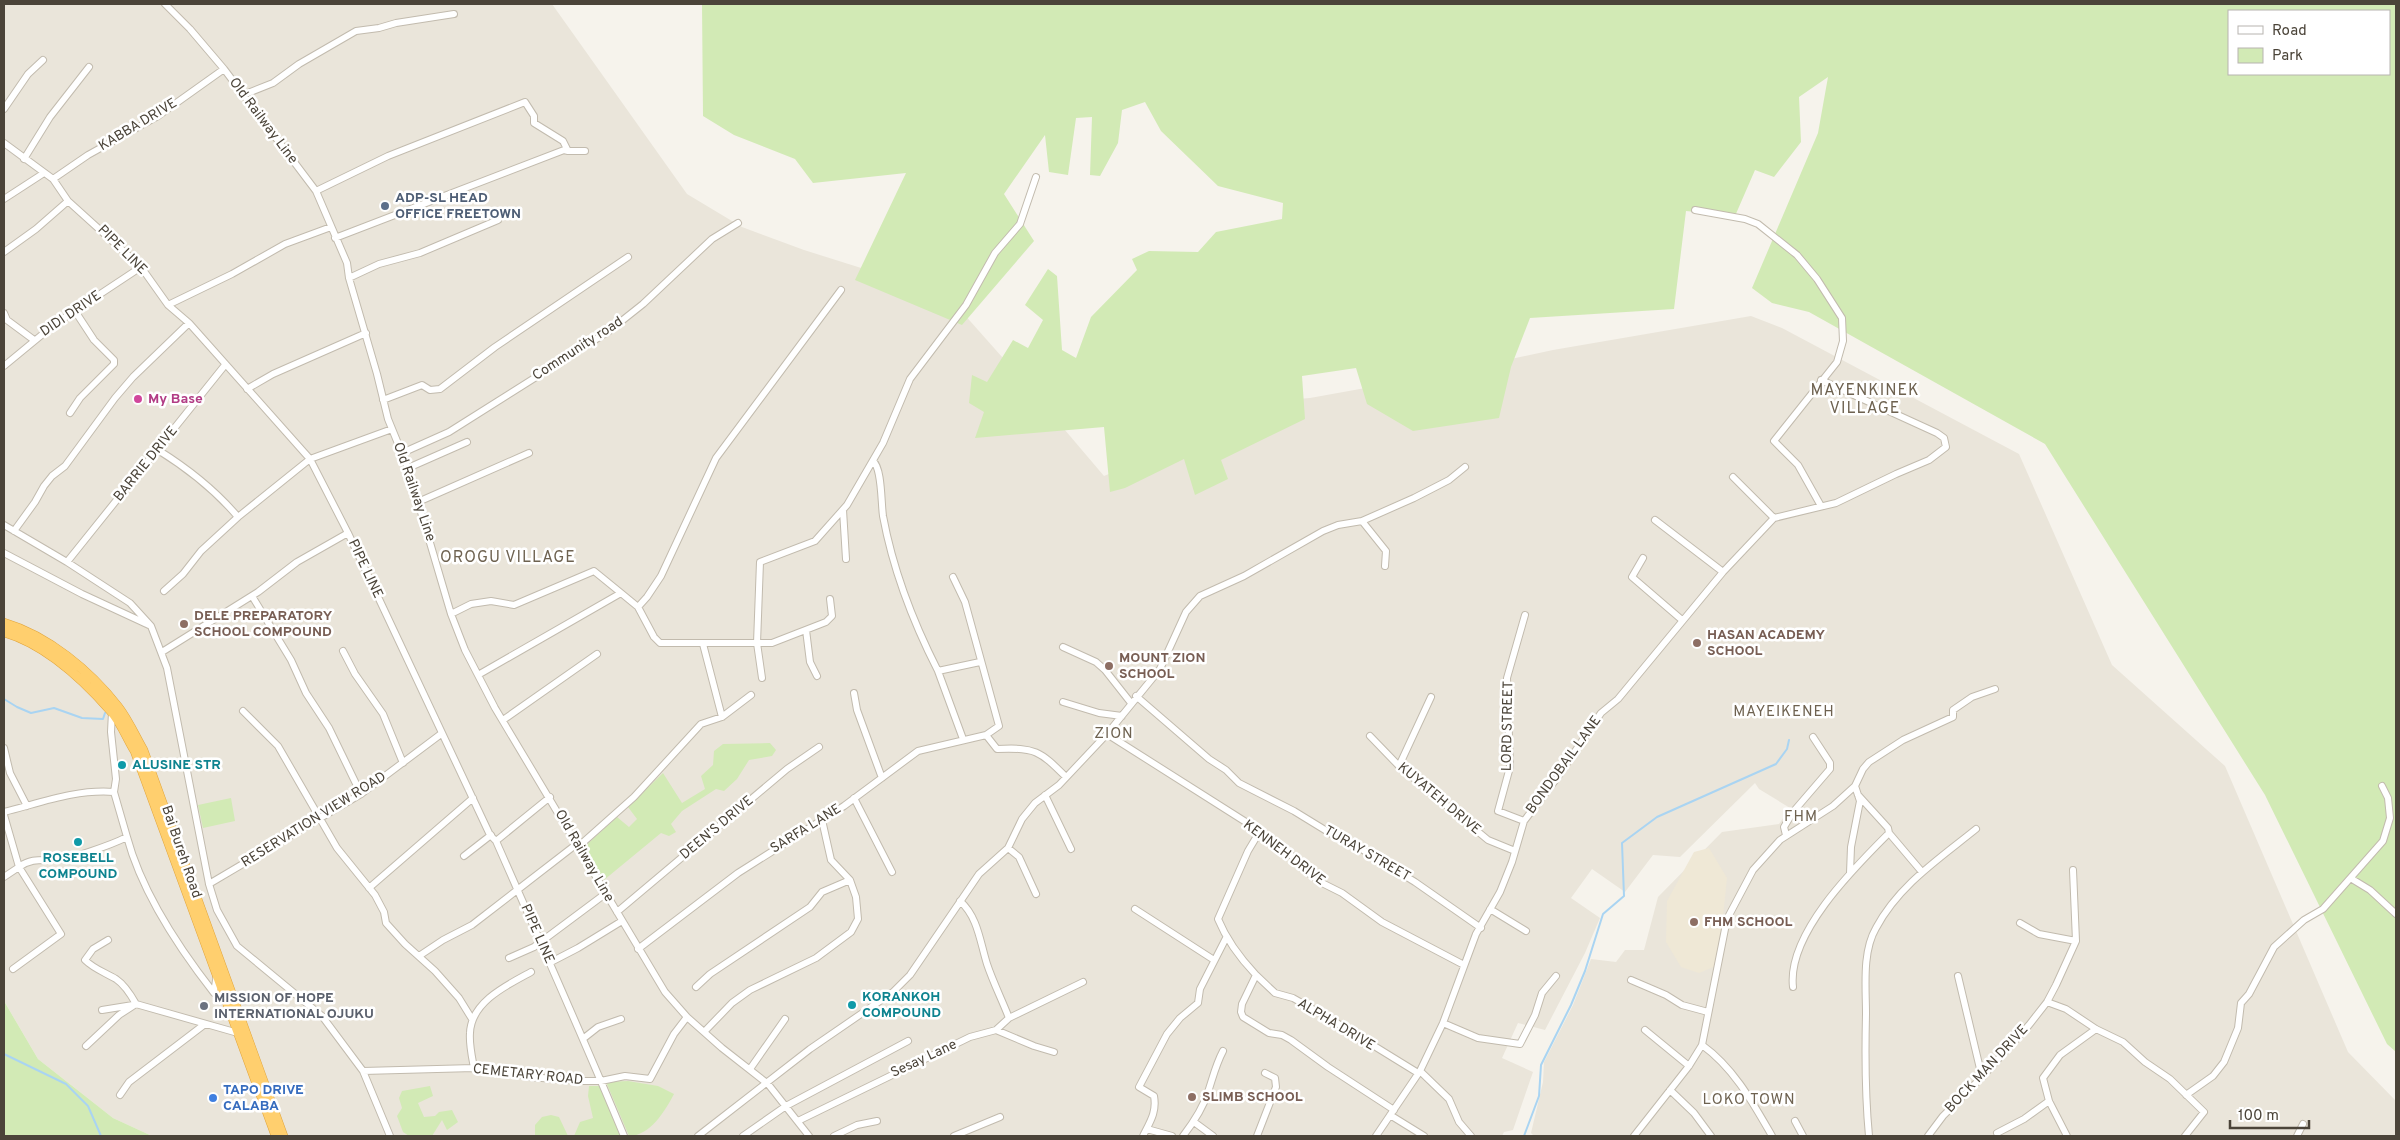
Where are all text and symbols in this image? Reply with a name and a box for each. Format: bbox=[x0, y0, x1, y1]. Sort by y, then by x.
legend bbox=[2228, 10, 2390, 75]
text: Road bbox=[2272, 22, 2307, 41]
text: Park bbox=[2272, 47, 2303, 66]
street label: Old Railway Line bbox=[225, 74, 301, 168]
street label: KABBA DRIVE bbox=[96, 95, 180, 155]
place label: ADP-SL HEAD OFFICE FREETOWN bbox=[395, 190, 521, 223]
marker: ADP-SL HEAD OFFICE FREETOWN bbox=[379, 200, 391, 212]
street label: PIPE LINE bbox=[94, 222, 150, 278]
street label: DIDI DRIVE bbox=[37, 287, 105, 341]
street label: Community road bbox=[530, 313, 626, 385]
district label: MAYENKINEK VILLAGE bbox=[1811, 381, 1919, 419]
place label: My Base bbox=[148, 391, 203, 408]
marker: My Base bbox=[132, 393, 144, 405]
street label: BARRIE DRIVE bbox=[110, 423, 182, 505]
street label: Old Railway Line bbox=[389, 440, 439, 544]
street label: PIPE LINE bbox=[344, 537, 386, 601]
district label: OROGU VILLAGE bbox=[440, 548, 576, 568]
place label: DELE PREPARATORY SCHOOL COMPOUND bbox=[194, 608, 333, 641]
marker: DELE PREPARATORY SCHOOL COMPOUND bbox=[178, 618, 190, 630]
place label: HASAN ACADEMY SCHOOL bbox=[1707, 627, 1825, 660]
marker: HASAN ACADEMY SCHOOL bbox=[1691, 637, 1703, 649]
place label: MOUNT ZION SCHOOL bbox=[1119, 650, 1205, 683]
marker: MOUNT ZION SCHOOL bbox=[1103, 660, 1115, 672]
street label: LORD STREET bbox=[1499, 681, 1517, 771]
district label: MAYEIKENEH bbox=[1733, 703, 1835, 722]
street label: BONDOBAIL LANE bbox=[1523, 713, 1605, 817]
district label: ZION bbox=[1094, 725, 1134, 744]
place label: ALUSINE STR bbox=[132, 757, 221, 774]
marker: ALUSINE STR bbox=[116, 759, 128, 771]
street label: KUYATEH DRIVE bbox=[1394, 759, 1484, 839]
street label: RESERVATION VIEW ROAD bbox=[238, 768, 390, 872]
street label: DEEN'S DRIVE bbox=[677, 792, 757, 864]
street label: SARFA LANE bbox=[767, 801, 845, 857]
street label: Bai Bureh Road bbox=[157, 803, 205, 901]
street label: Old Railway Line bbox=[551, 807, 617, 905]
district label: FHM bbox=[1784, 808, 1818, 827]
street label: KENNEH DRIVE bbox=[1240, 817, 1328, 889]
street label: TURAY STREET bbox=[1321, 822, 1413, 886]
marker: ROSEBELL COMPOUND bbox=[72, 836, 84, 848]
place label: ROSEBELL COMPOUND bbox=[38, 850, 118, 883]
street label: PIPE LINE bbox=[516, 902, 558, 966]
place label: FHM SCHOOL bbox=[1704, 914, 1793, 931]
marker: FHM SCHOOL bbox=[1688, 916, 1700, 928]
place label: KORANKOH COMPOUND bbox=[862, 989, 941, 1022]
place label: MISSION OF HOPE INTERNATIONAL OJUKU bbox=[214, 990, 374, 1023]
street label: ALPHA DRIVE bbox=[1294, 995, 1378, 1055]
marker: KORANKOH COMPOUND bbox=[846, 999, 858, 1011]
marker: MISSION OF HOPE INTERNATIONAL OJUKU bbox=[198, 1000, 210, 1012]
street label: BOCK MAN DRIVE bbox=[1942, 1021, 2032, 1117]
street label: Sesay Lane bbox=[888, 1036, 960, 1082]
street label: CEMETARY ROAD bbox=[472, 1061, 584, 1089]
place label: TAPO DRIVE CALABA bbox=[223, 1082, 304, 1115]
place label: SLIMB SCHOOL bbox=[1202, 1089, 1303, 1106]
marker: SLIMB SCHOOL bbox=[1186, 1091, 1198, 1103]
district label: LOKO TOWN bbox=[1702, 1091, 1796, 1110]
marker: TAPO DRIVE CALABA bbox=[207, 1092, 219, 1104]
scale bar bbox=[2230, 1098, 2309, 1130]
text: 100 m bbox=[2238, 1107, 2279, 1126]

